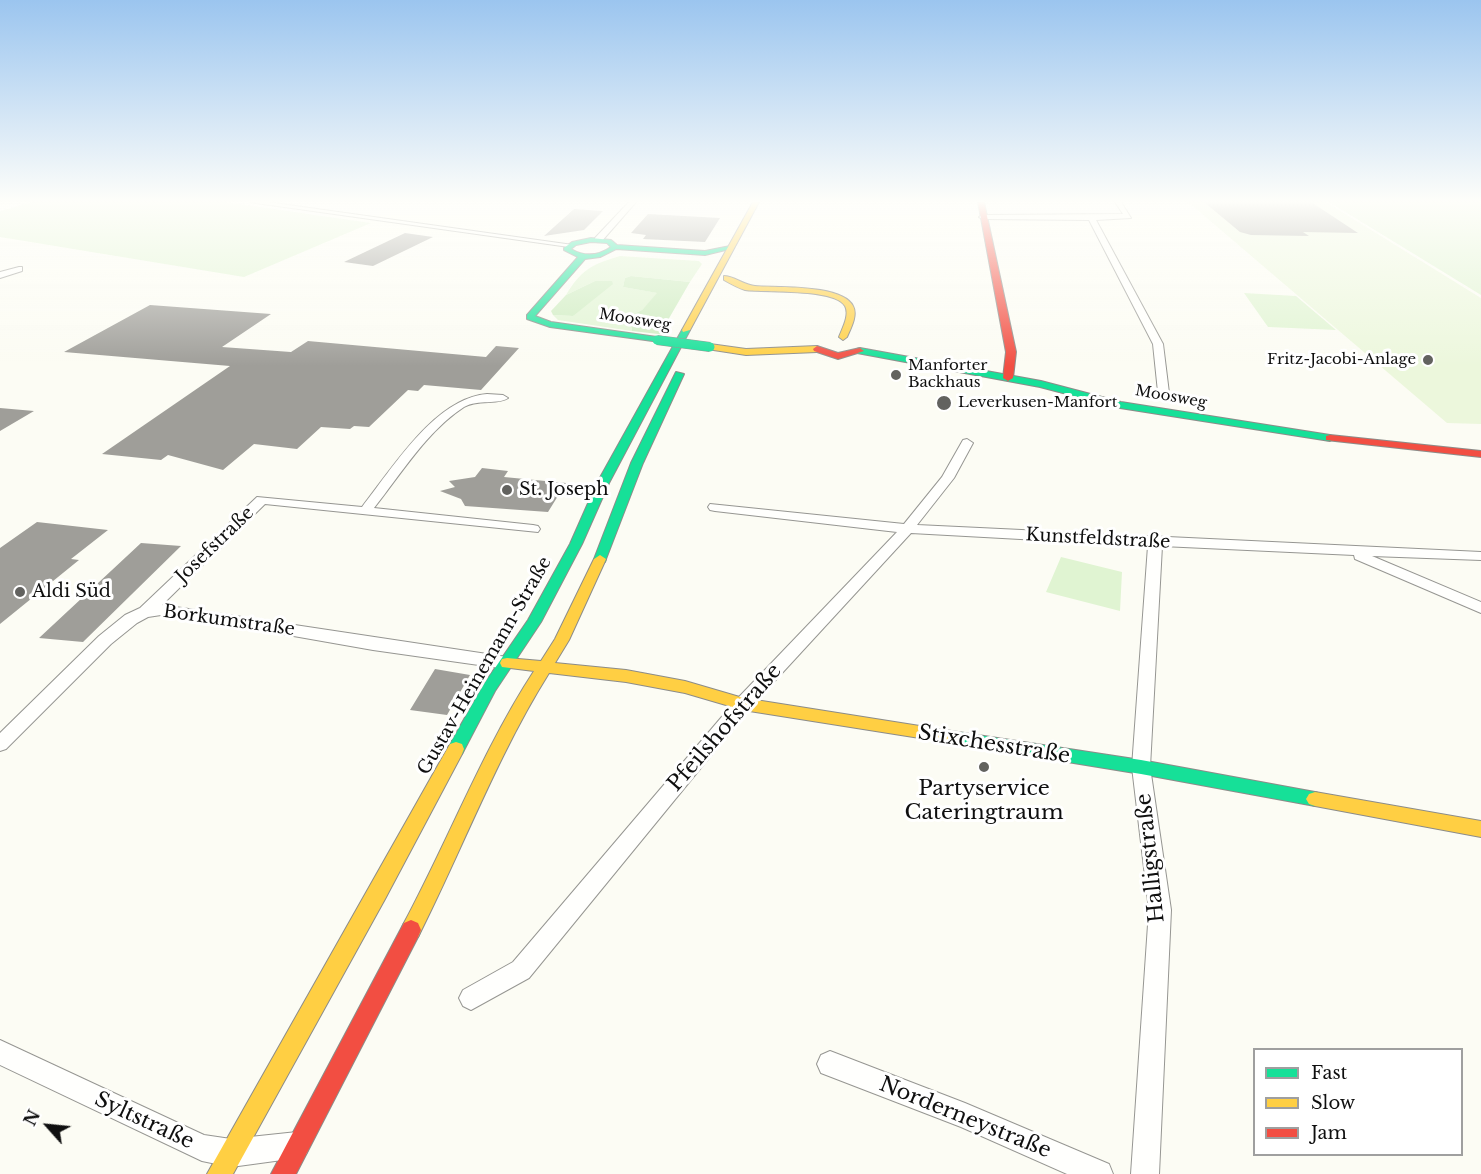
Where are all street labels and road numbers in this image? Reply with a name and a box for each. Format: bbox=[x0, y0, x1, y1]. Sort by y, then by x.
street label: Moosweg bbox=[598, 305, 672, 335]
street label: Moosweg bbox=[1134, 382, 1208, 412]
street label: Josefstraße bbox=[171, 502, 259, 588]
street label: Kunstfeldstraße bbox=[1025, 524, 1171, 554]
street label: Gustav-Heinemann-Straße bbox=[414, 553, 556, 779]
street label: Borkumstraße bbox=[162, 601, 296, 641]
street label: Pfeilshofstraße bbox=[663, 659, 787, 797]
street label: Stixchesstraße bbox=[916, 721, 1072, 769]
street label: Halligstraße bbox=[1132, 792, 1170, 924]
street label: Norderneystraße bbox=[875, 1072, 1055, 1164]
street label: Syltstraße bbox=[90, 1087, 198, 1155]

